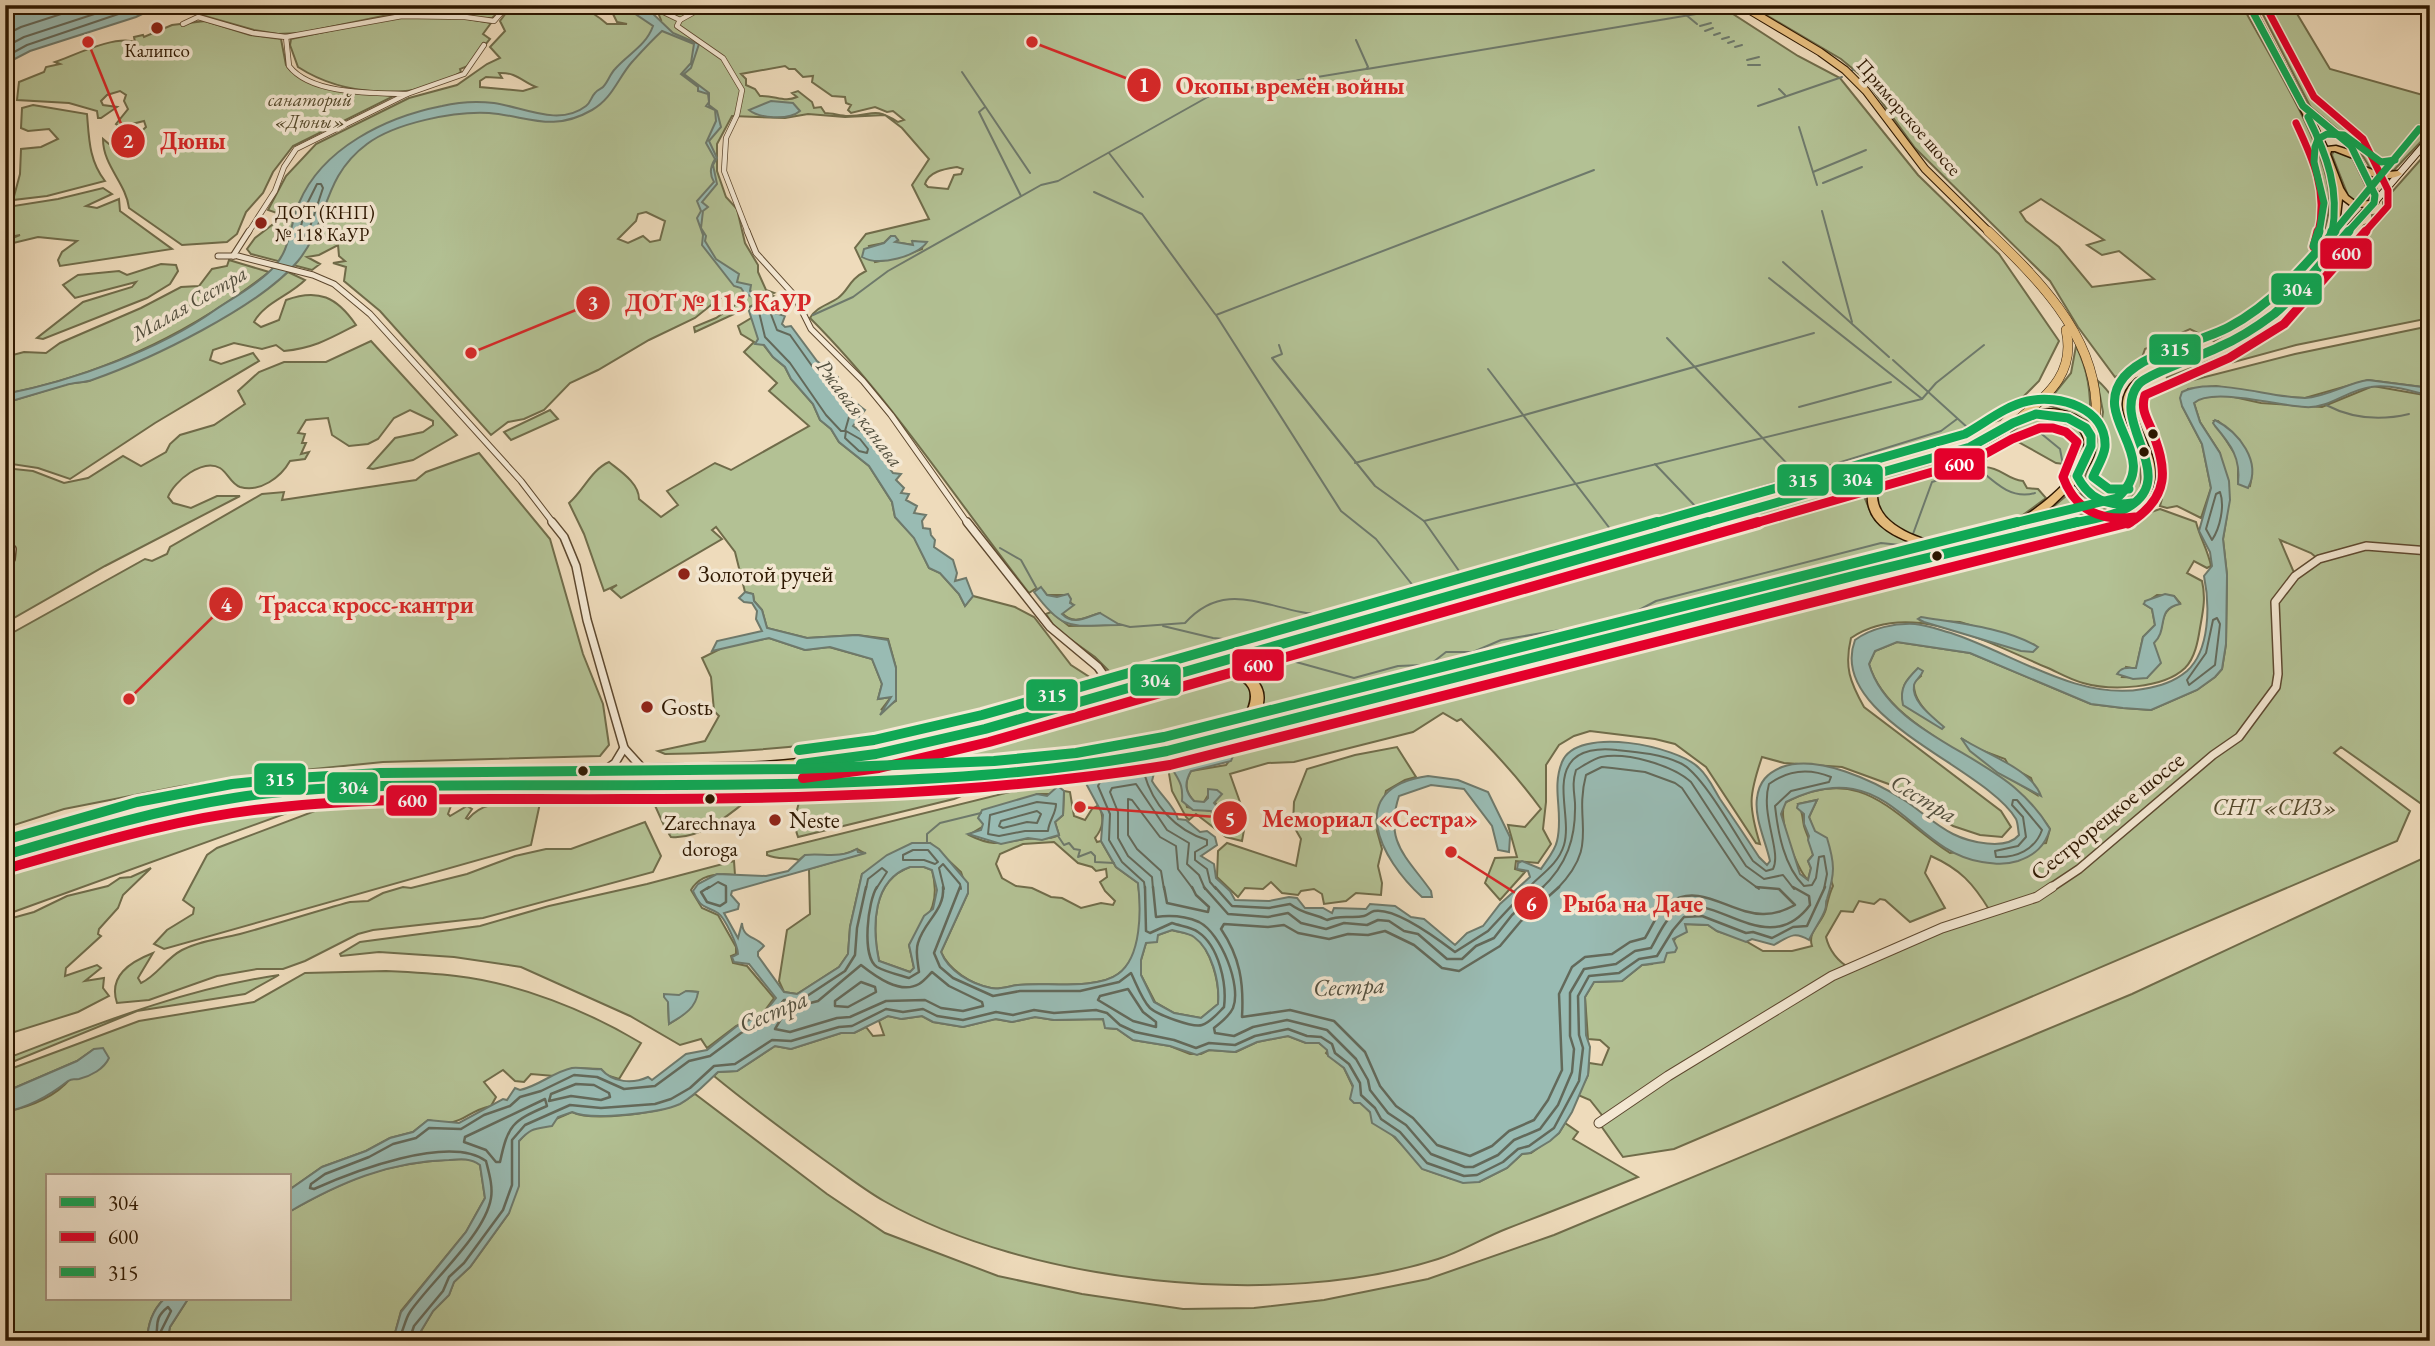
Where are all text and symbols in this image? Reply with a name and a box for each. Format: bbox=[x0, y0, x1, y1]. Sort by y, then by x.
marker: Калипсо bbox=[149, 20, 165, 36]
place label: Калипсо bbox=[124, 38, 190, 63]
street label: Приморское шоссе bbox=[1851, 53, 1967, 181]
callout: Окопы времён войны bbox=[1127, 63, 1419, 108]
text: Окопы времён войны bbox=[1175, 70, 1405, 101]
text: 1 bbox=[1138, 71, 1150, 98]
park label: санаторий «Дюны» bbox=[268, 87, 352, 134]
callout: Дюны bbox=[111, 119, 240, 164]
text: Дюны bbox=[160, 125, 226, 156]
text: 2 bbox=[122, 127, 134, 154]
place label: ДОТ (КНП) № 118 КаУР bbox=[275, 200, 375, 247]
marker: ДОТ (КНП) № 118 КаУР bbox=[253, 215, 269, 231]
line badge: 600 bbox=[2319, 237, 2373, 270]
text: 600 bbox=[2331, 241, 2361, 266]
water label: Малая Сестра bbox=[125, 259, 252, 348]
line badge: 304 bbox=[2270, 272, 2323, 306]
text: 304 bbox=[2282, 277, 2313, 302]
callout: ДОТ № 115 КаУР bbox=[575, 280, 825, 325]
text: ДОТ № 115 КаУР bbox=[625, 287, 811, 318]
text: 3 bbox=[587, 289, 599, 316]
line badge: 315 bbox=[2148, 333, 2202, 366]
text: 315 bbox=[2160, 337, 2190, 362]
water label: Ржавая канава bbox=[810, 353, 910, 473]
unlabelled marker bbox=[2146, 427, 2160, 441]
unlabelled marker bbox=[2137, 445, 2151, 459]
line badge: 600 bbox=[1933, 447, 1986, 481]
text: 600 bbox=[1944, 452, 1974, 477]
line badge: 315 bbox=[1776, 463, 1830, 497]
line badge: 304 bbox=[1830, 463, 1884, 496]
text: 304 bbox=[1842, 467, 1873, 492]
text: 315 bbox=[1788, 468, 1818, 493]
unlabelled marker bbox=[1930, 549, 1944, 563]
place label: Золотой ручей bbox=[698, 559, 833, 589]
marker: Золотой ручей bbox=[676, 566, 692, 582]
callout: Трасса кросс-кантри bbox=[209, 582, 488, 627]
text: Трасса кросс-кантри bbox=[258, 589, 474, 620]
text: 4 bbox=[220, 591, 232, 618]
line badge: 600 bbox=[1231, 648, 1285, 682]
text: 600 bbox=[1243, 653, 1273, 678]
line badge: 304 bbox=[1129, 663, 1182, 697]
text: 304 bbox=[1140, 668, 1171, 693]
line badge: 315 bbox=[1025, 678, 1079, 712]
text: 315 bbox=[1037, 683, 1067, 708]
place label: Gostь bbox=[661, 692, 713, 722]
marker: Gostь bbox=[639, 699, 655, 715]
street label: Сестрорецкое шоссе bbox=[2024, 745, 2190, 887]
line badge: 315 bbox=[253, 762, 307, 796]
unlabelled marker bbox=[576, 764, 590, 778]
water label: Сестра bbox=[1885, 766, 1963, 830]
text: 315 bbox=[265, 767, 295, 792]
line badge: 304 bbox=[326, 771, 379, 804]
text: 304 bbox=[338, 775, 369, 800]
line badge: 600 bbox=[385, 784, 438, 817]
text: 600 bbox=[397, 788, 427, 813]
marker: Zarechnaya doroga bbox=[703, 792, 717, 806]
park label: СНТ «СИЗ» bbox=[2213, 792, 2337, 822]
callout: Мемориал «Сестра» bbox=[1213, 796, 1491, 841]
text: Мемориал «Сестра» bbox=[1262, 803, 1478, 834]
place label: Neste bbox=[789, 805, 840, 835]
text: 5 bbox=[1224, 805, 1236, 832]
place label: Zarechnaya doroga bbox=[664, 809, 757, 862]
marker: Neste bbox=[767, 812, 783, 828]
callout: Рыба на Даче bbox=[1513, 881, 1717, 926]
text: Рыба на Даче bbox=[1563, 888, 1703, 919]
text: 6 bbox=[1525, 890, 1537, 917]
water label: Сестра bbox=[1312, 969, 1386, 1003]
water label: Сестра bbox=[734, 983, 812, 1039]
legend bbox=[46, 1174, 290, 1300]
text: 304 bbox=[108, 1189, 139, 1216]
text: 600 bbox=[108, 1223, 138, 1250]
text: 315 bbox=[108, 1259, 138, 1286]

